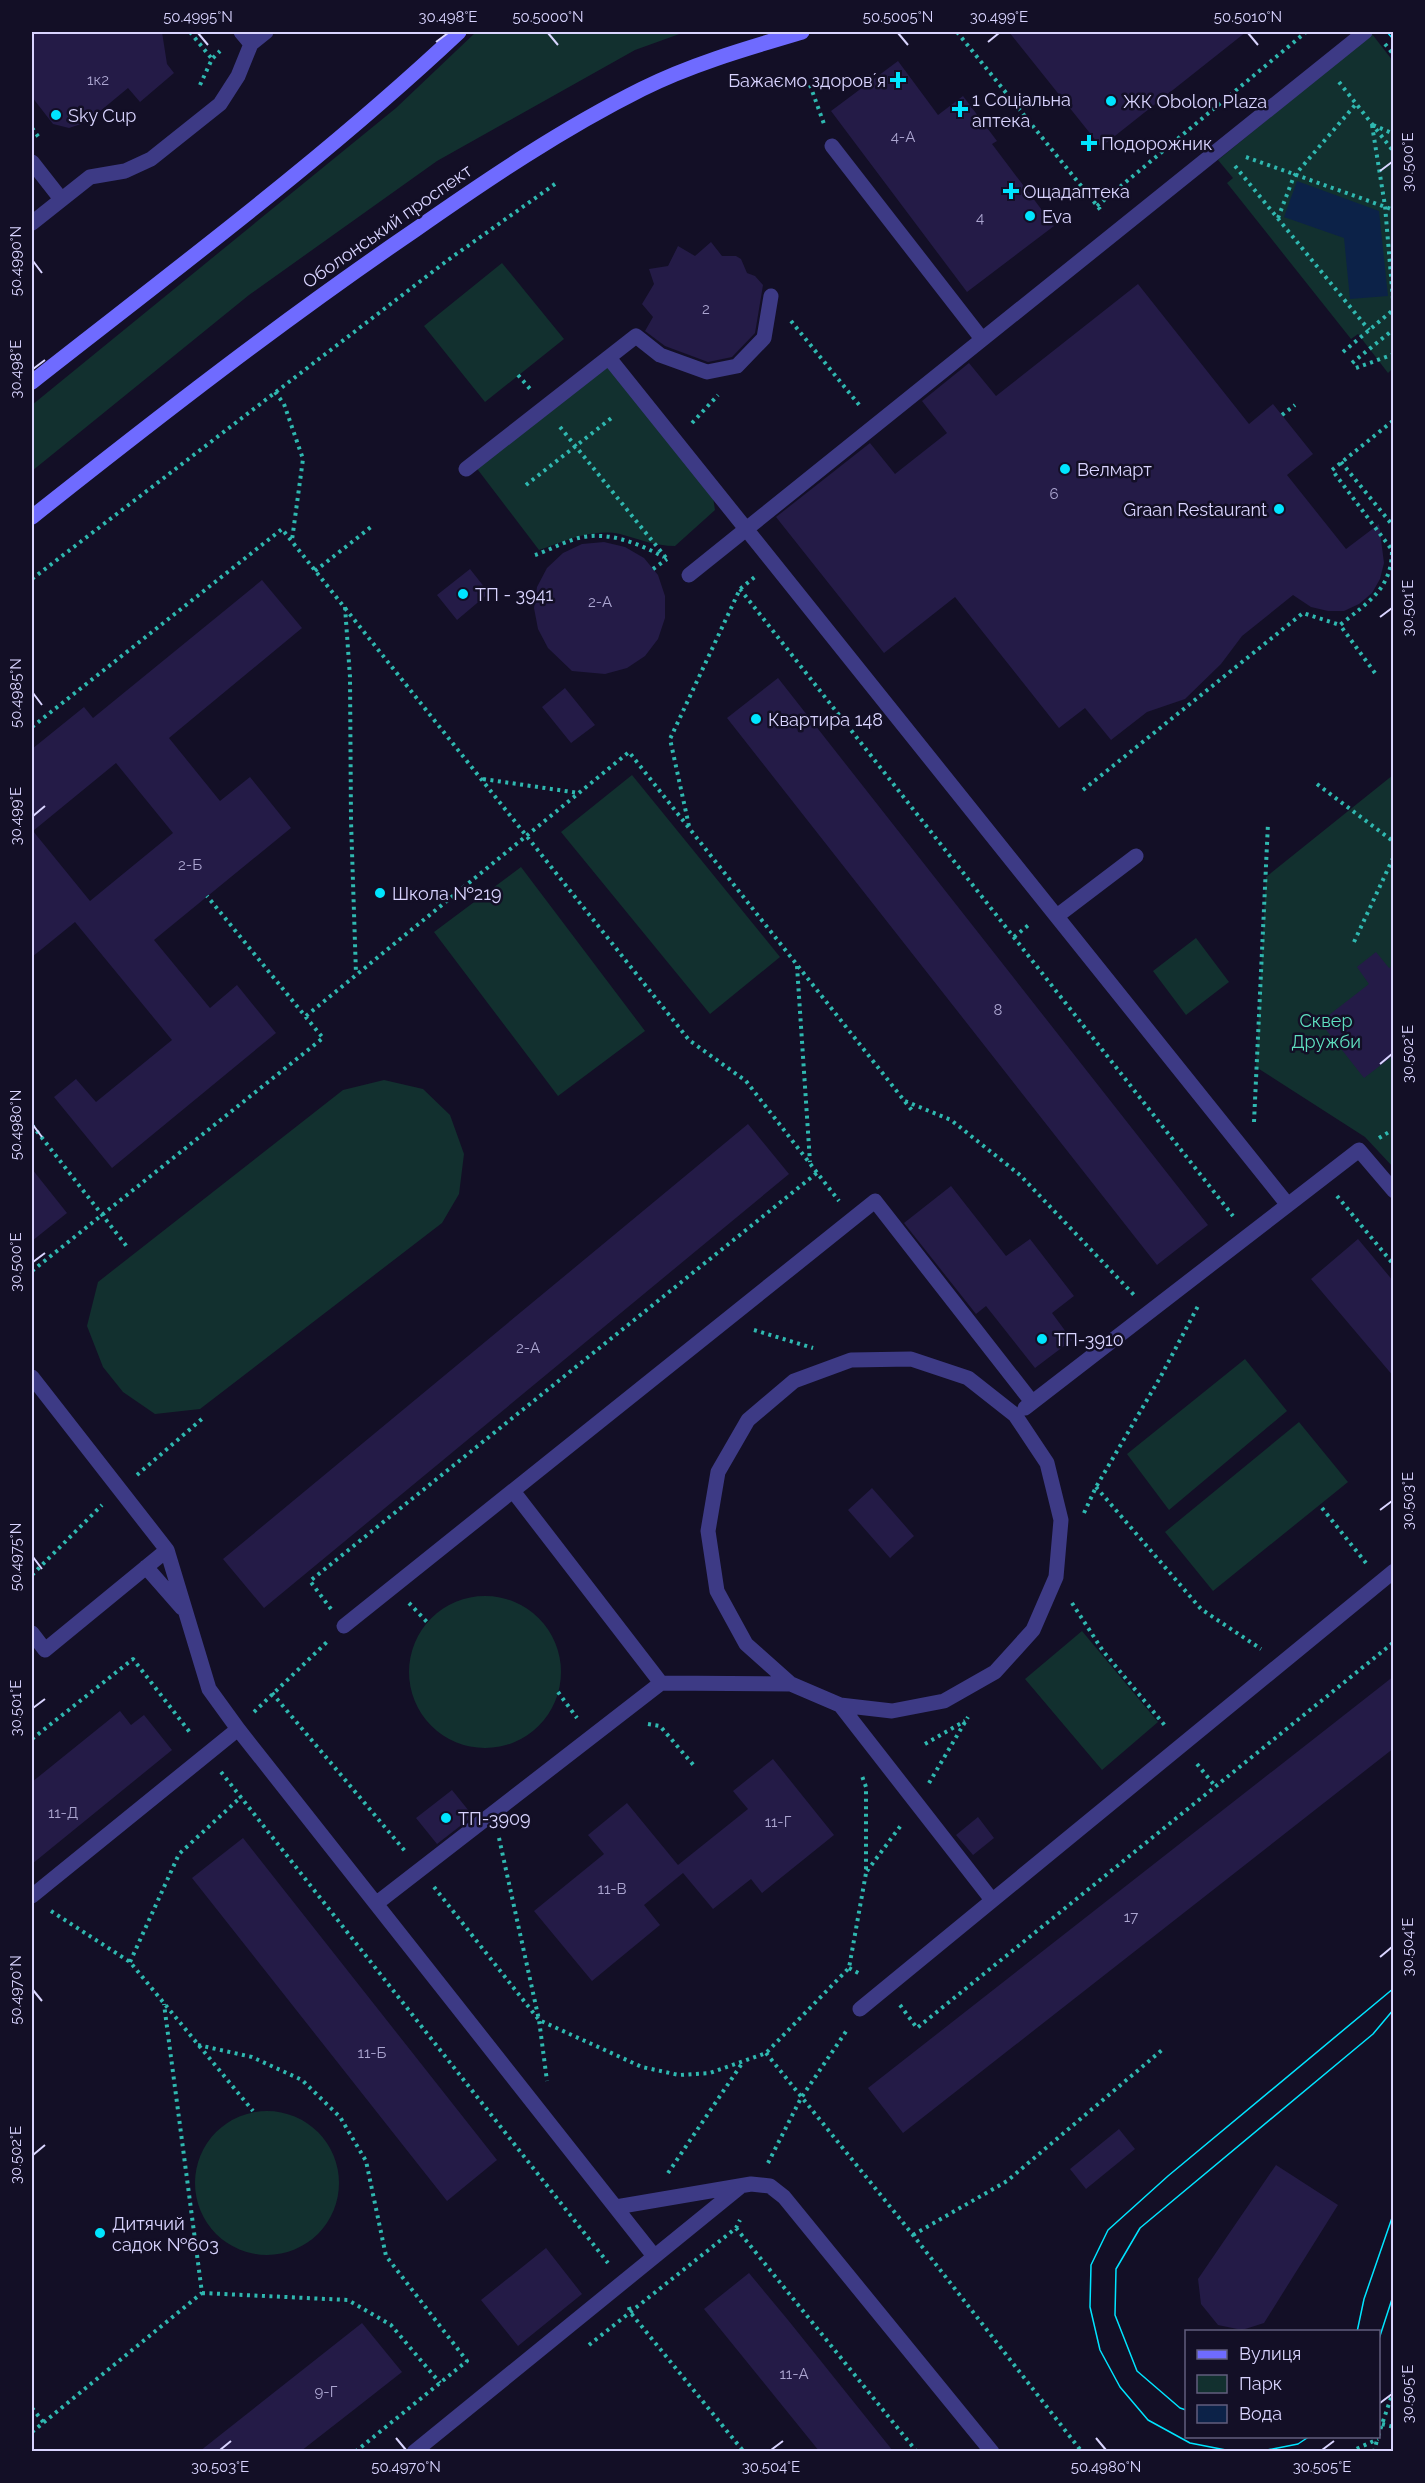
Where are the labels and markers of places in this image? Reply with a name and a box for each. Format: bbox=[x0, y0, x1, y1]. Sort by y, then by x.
place label: Бажаємо здоровʼя bbox=[728, 70, 886, 91]
marker: Бажаємо здоровʼя bbox=[891, 73, 905, 87]
place label: 1 Соціальна аптека bbox=[972, 89, 1071, 131]
place label: ЖК Obolon Plaza bbox=[1123, 91, 1267, 112]
marker: ЖК Obolon Plaza bbox=[1104, 94, 1118, 108]
marker: 1 Соціальна аптека bbox=[953, 102, 967, 116]
place label: Sky Cup bbox=[68, 105, 136, 126]
marker: Sky Cup bbox=[49, 108, 63, 122]
place label: Подорожник bbox=[1101, 133, 1212, 154]
marker: Подорожник bbox=[1082, 136, 1096, 150]
place label: Ощадаптека bbox=[1023, 181, 1130, 202]
marker: Ощадаптека bbox=[1004, 184, 1018, 198]
place label: Eva bbox=[1042, 206, 1072, 227]
marker: Eva bbox=[1023, 209, 1037, 223]
place label: Велмарт bbox=[1077, 459, 1152, 480]
marker: Велмарт bbox=[1058, 462, 1072, 476]
place label: Graan Restaurant bbox=[1123, 499, 1267, 520]
marker: Graan Restaurant bbox=[1272, 502, 1286, 516]
place label: ТП - 3941 bbox=[475, 584, 554, 605]
marker: ТП - 3941 bbox=[456, 587, 470, 601]
place label: Квартира 148 bbox=[768, 709, 883, 730]
marker: Квартира 148 bbox=[749, 712, 763, 726]
place label: Школа №219 bbox=[392, 883, 501, 904]
marker: Школа №219 bbox=[373, 886, 387, 900]
place label: ТП-3910 bbox=[1054, 1329, 1124, 1350]
marker: ТП-3910 bbox=[1035, 1332, 1049, 1346]
place label: ТП-3909 bbox=[458, 1808, 531, 1829]
marker: ТП-3909 bbox=[439, 1811, 453, 1825]
place label: Дитячий садок №603 bbox=[112, 2213, 219, 2255]
marker: Дитячий садок №603 bbox=[93, 2226, 107, 2240]

